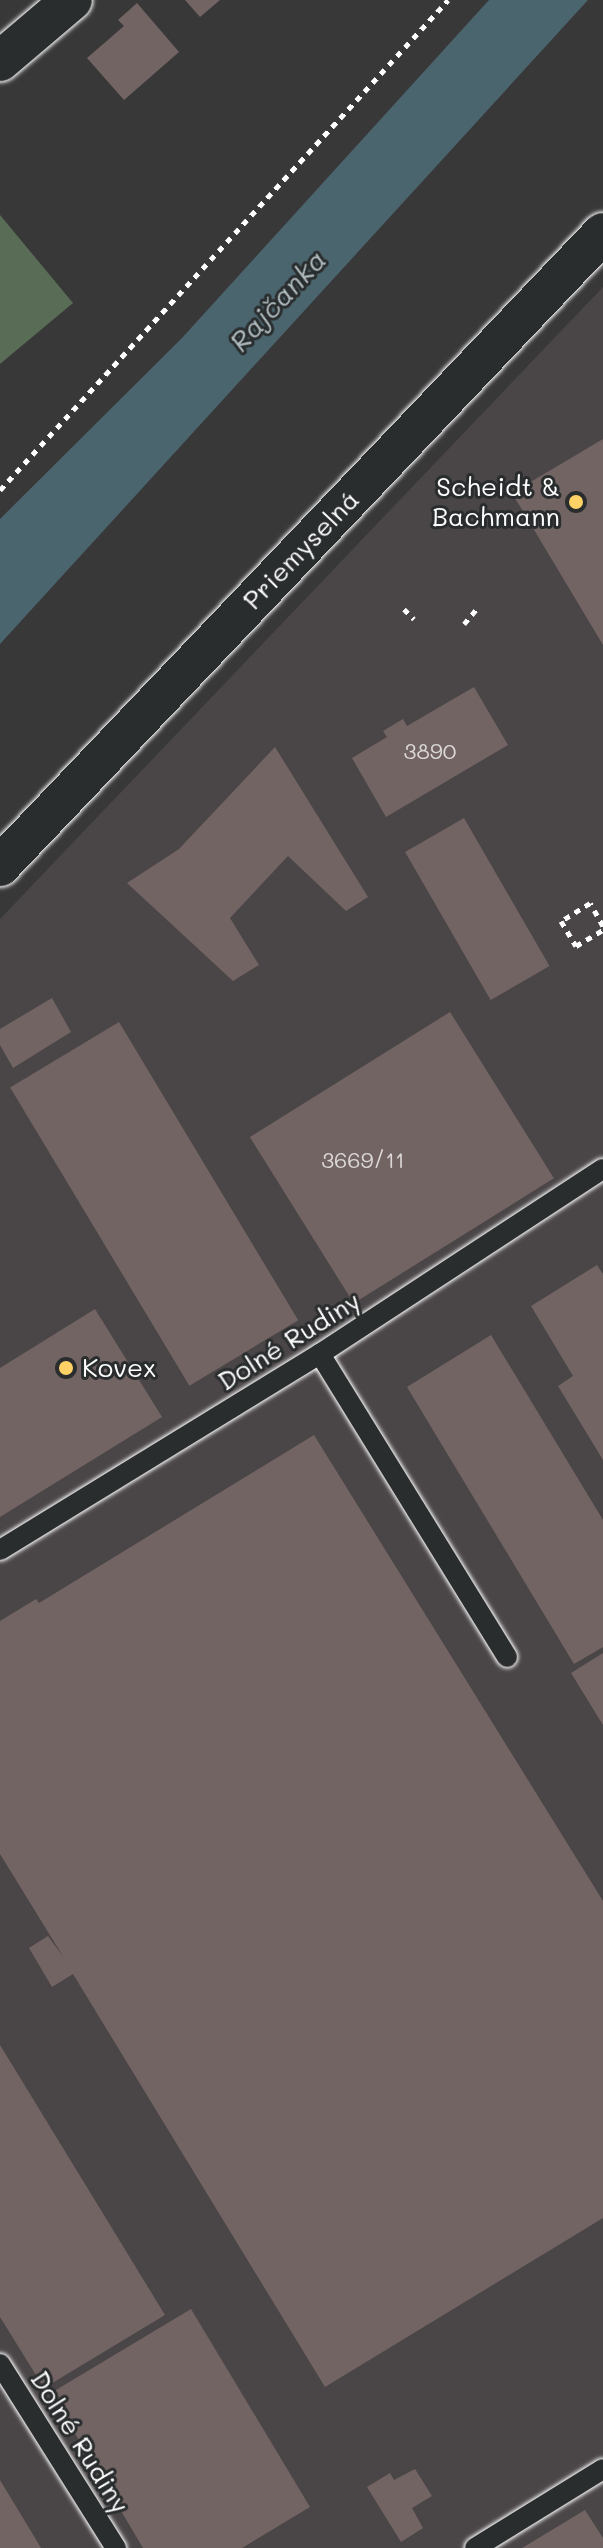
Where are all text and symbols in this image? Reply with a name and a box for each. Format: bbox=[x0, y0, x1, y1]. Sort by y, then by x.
water label: Rajčanka bbox=[222, 242, 332, 358]
place label: Scheidt & Bachmann bbox=[432, 471, 560, 532]
street label: Priemyselná bbox=[237, 484, 365, 616]
marker: Scheidt & Bachmann bbox=[567, 493, 585, 511]
house number: 3890 bbox=[404, 738, 456, 764]
house number: 3669/11 bbox=[321, 1147, 405, 1173]
street label: Dolné Rudiny bbox=[212, 1285, 366, 1397]
place label: Kovex bbox=[82, 1352, 156, 1384]
marker: Kovex bbox=[57, 1359, 75, 1377]
street label: Dolné Rudiny bbox=[24, 2365, 136, 2519]

